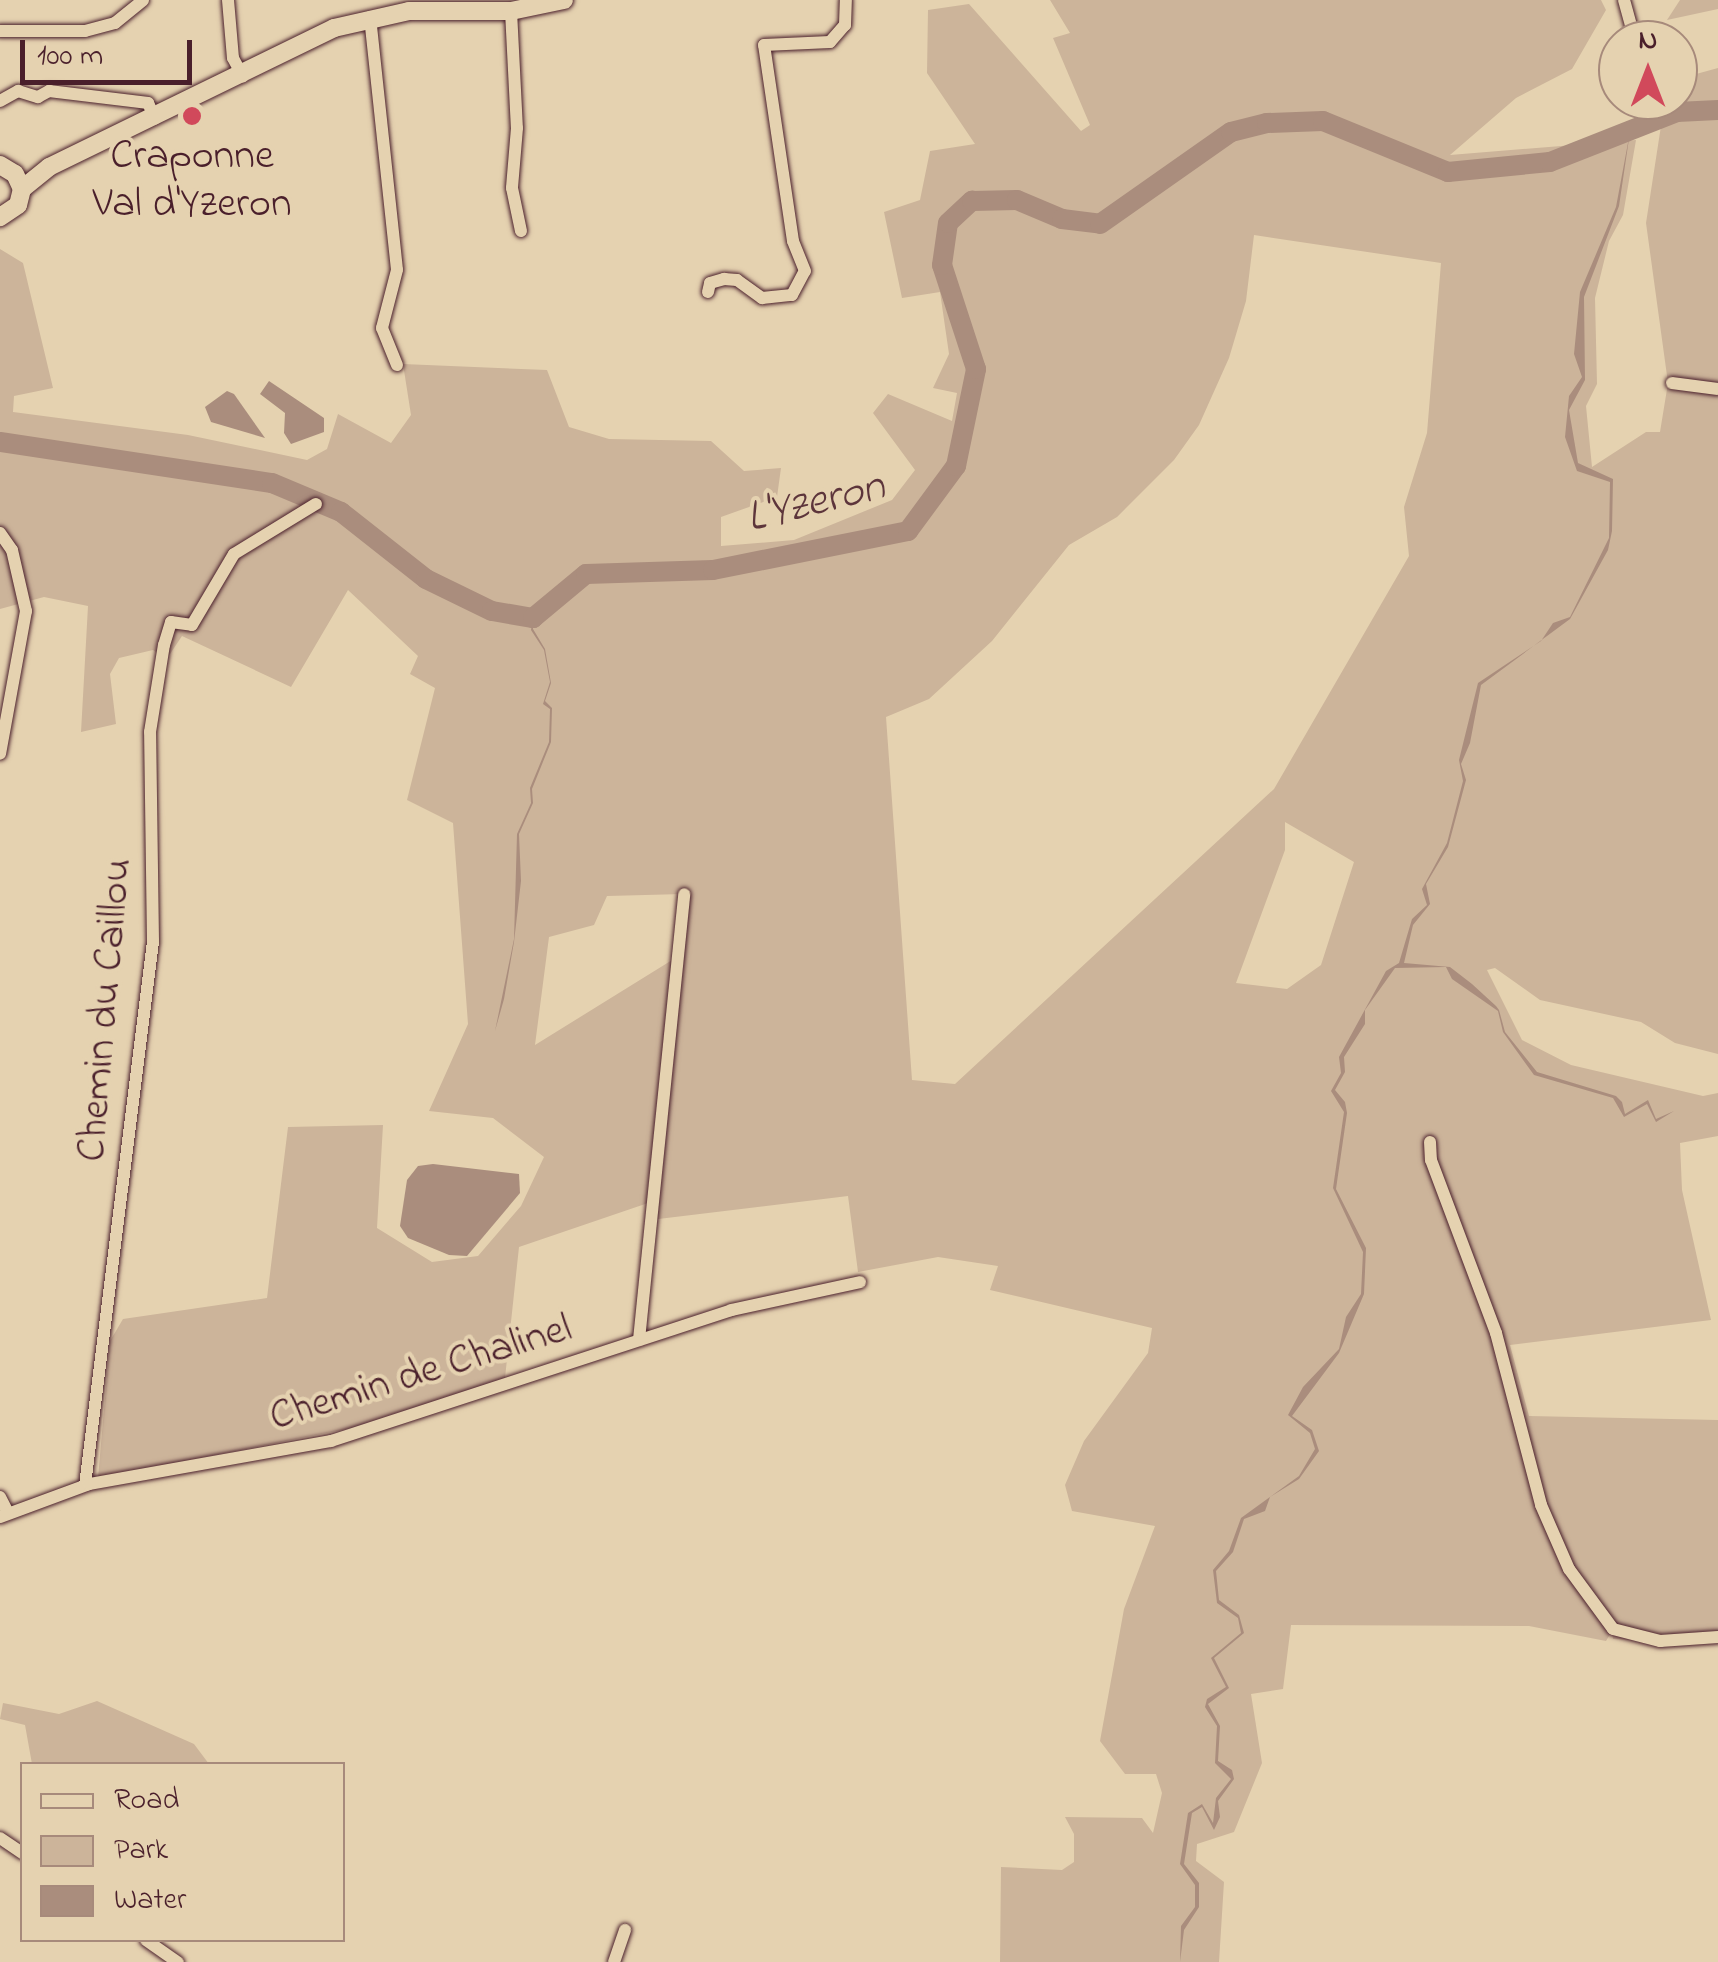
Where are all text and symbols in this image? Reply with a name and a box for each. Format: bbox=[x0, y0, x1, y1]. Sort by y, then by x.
scale bar bbox=[25, 20, 198, 82]
north arrow bbox=[1598, 20, 1698, 120]
text: N bbox=[1639, 21, 1657, 62]
text: 100 m bbox=[37, 35, 103, 79]
marker: Craponne Val d'Yzeron bbox=[181, 105, 203, 127]
place label: Craponne Val d'Yzeron bbox=[92, 132, 292, 230]
water label: L'Yzeron bbox=[741, 461, 891, 547]
street label: Chemin du Caillou bbox=[68, 856, 144, 1164]
street label: Chemin de Chalinel bbox=[264, 1304, 578, 1444]
legend bbox=[20, 1762, 345, 1942]
text: Road bbox=[114, 1779, 179, 1823]
text: Park bbox=[114, 1829, 168, 1873]
text: Water bbox=[114, 1879, 186, 1923]

